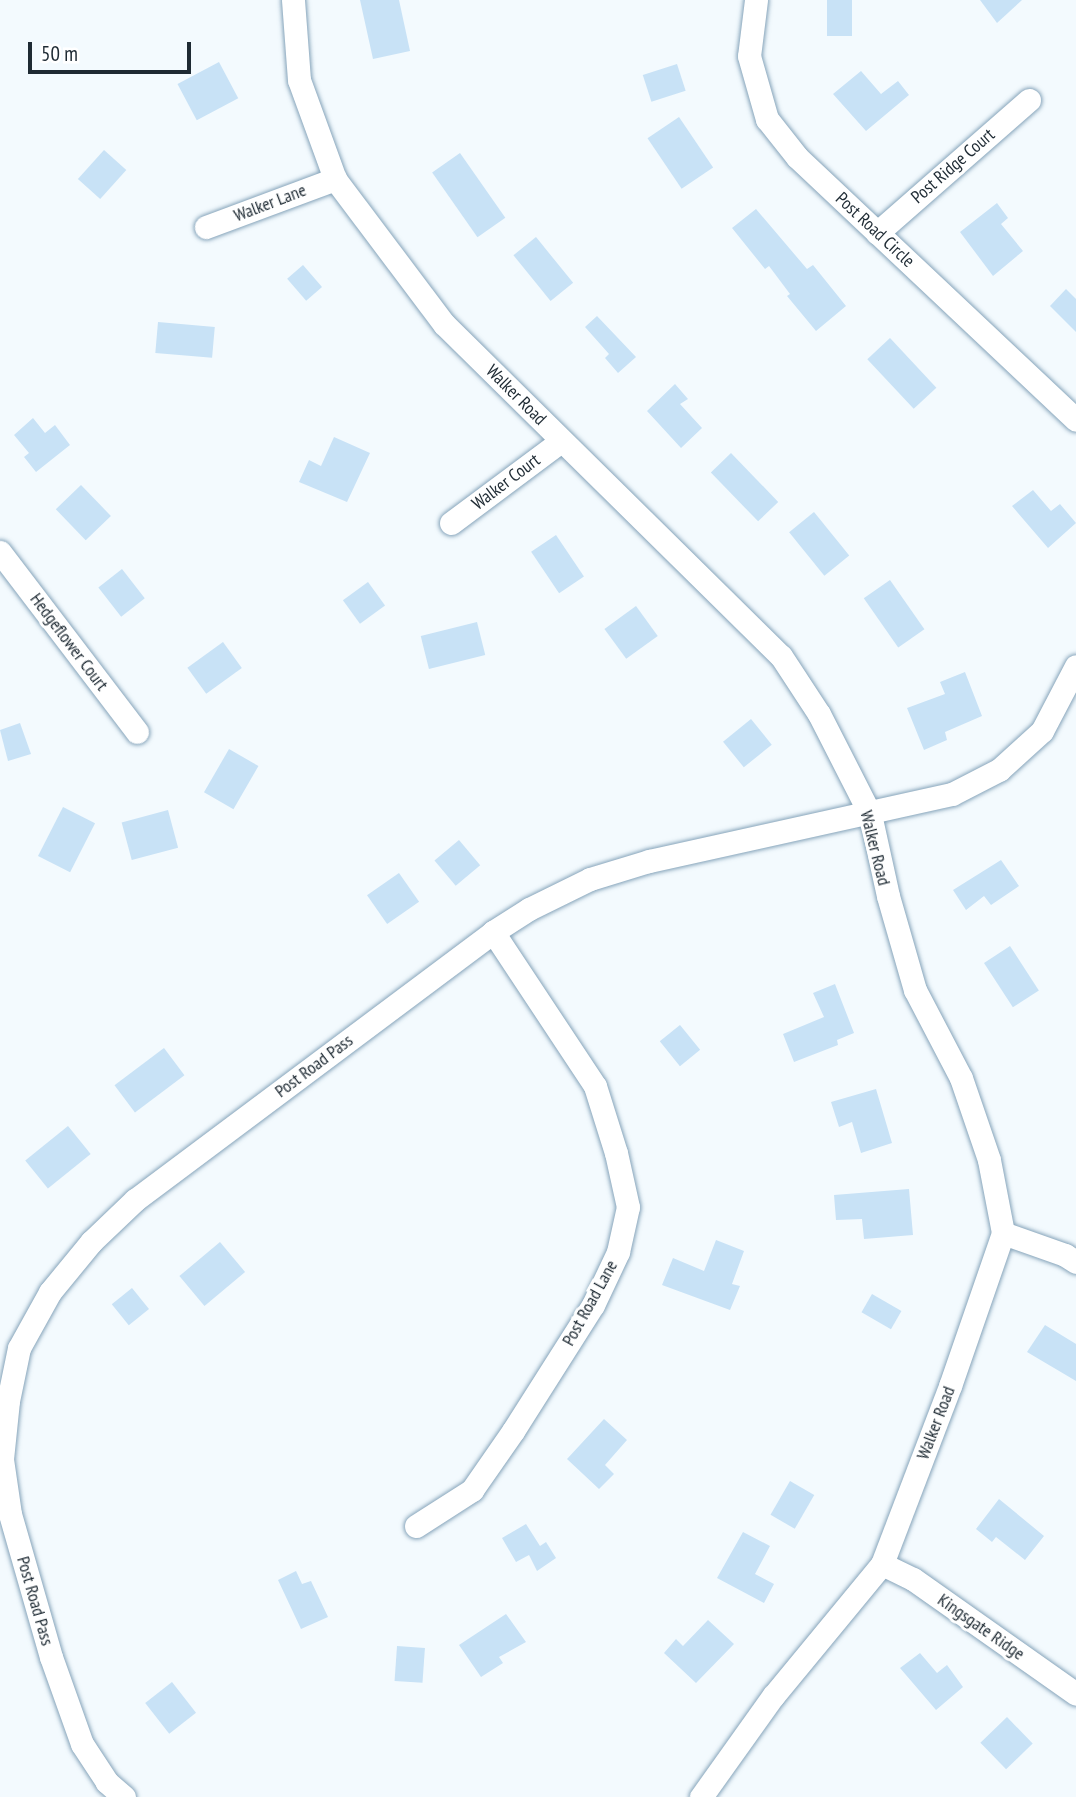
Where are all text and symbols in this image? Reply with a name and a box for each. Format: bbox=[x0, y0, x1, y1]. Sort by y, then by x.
scale bar bbox=[32, 28, 194, 72]
text: 50 m bbox=[41, 40, 78, 67]
street label: Post Ridge Court bbox=[907, 124, 999, 208]
street label: Walker Lane bbox=[231, 179, 309, 227]
street label: Post Road Circle bbox=[831, 188, 919, 272]
street label: Walker Road bbox=[481, 360, 551, 430]
street label: Walker Court bbox=[468, 449, 544, 515]
street label: Hedgeflower Court bbox=[25, 589, 113, 695]
street label: Walker Road bbox=[855, 808, 895, 888]
street label: Post Road Pass bbox=[271, 1030, 357, 1102]
street label: Post Road Lane bbox=[558, 1256, 622, 1350]
street label: Walker Road bbox=[912, 1383, 960, 1463]
street label: Post Road Pass bbox=[12, 1554, 58, 1648]
street label: Kingsgate Ridge bbox=[933, 1589, 1029, 1665]

